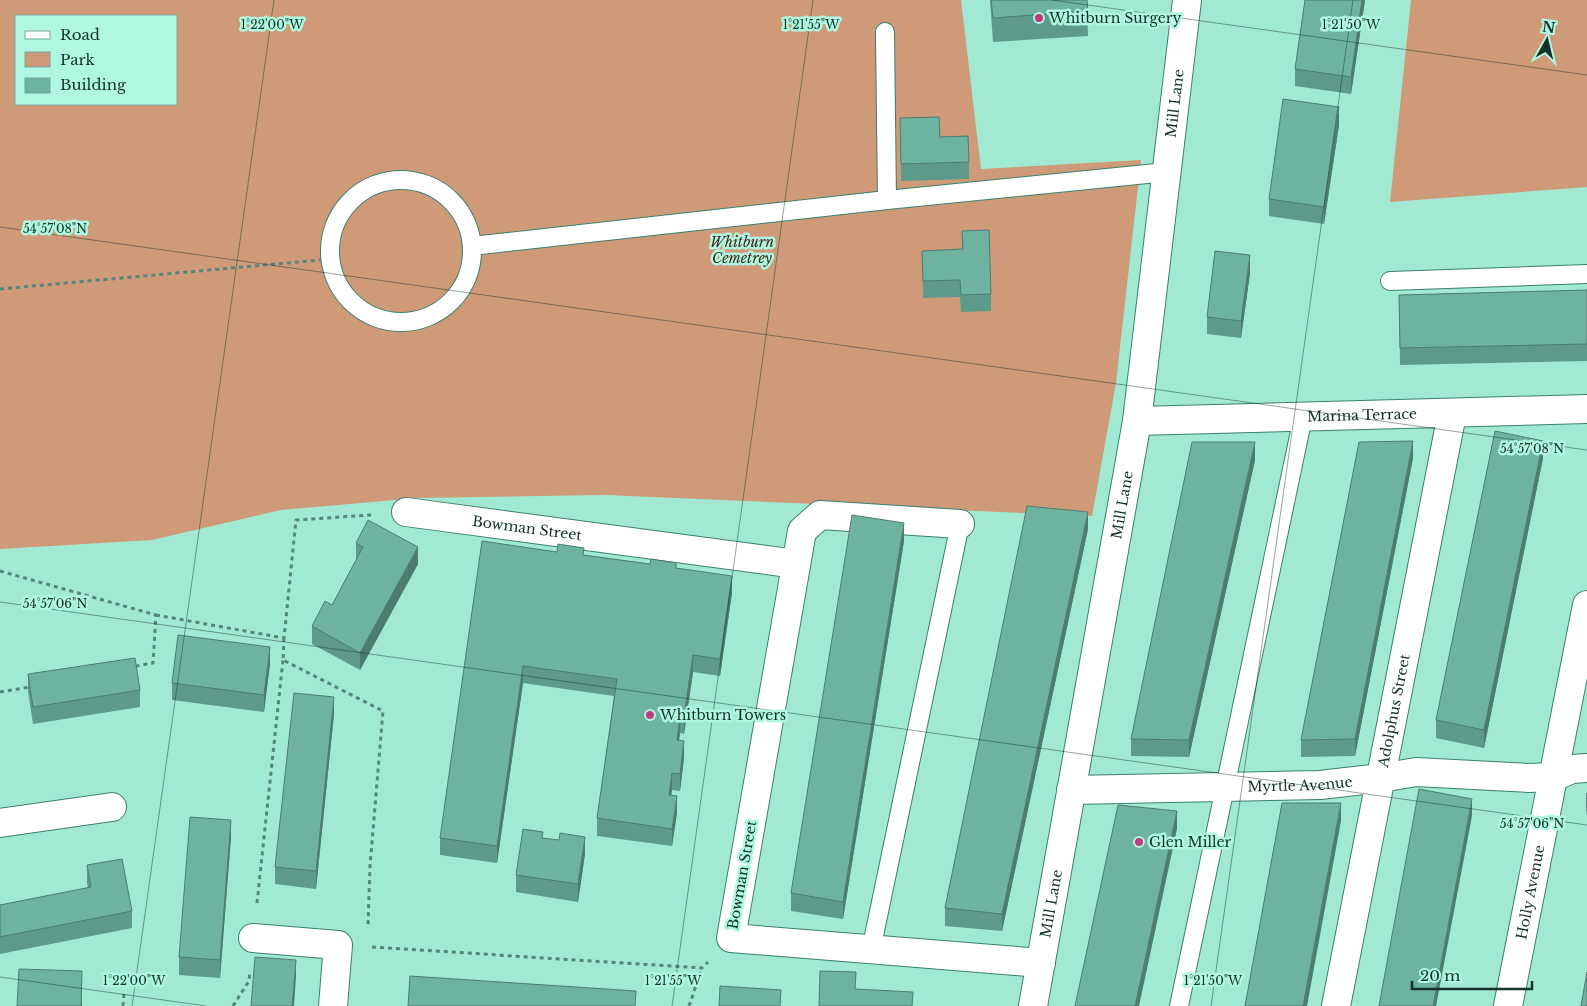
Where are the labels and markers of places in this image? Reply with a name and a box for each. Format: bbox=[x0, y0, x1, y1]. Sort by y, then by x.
place label: Whitburn Surgery bbox=[1048, 9, 1181, 27]
marker: Whitburn Surgery bbox=[1033, 12, 1045, 24]
place label: Whitburn Towers bbox=[659, 706, 786, 724]
marker: Whitburn Towers bbox=[644, 709, 656, 721]
place label: Glen Miller bbox=[1149, 833, 1232, 851]
marker: Glen Miller bbox=[1133, 836, 1145, 848]

